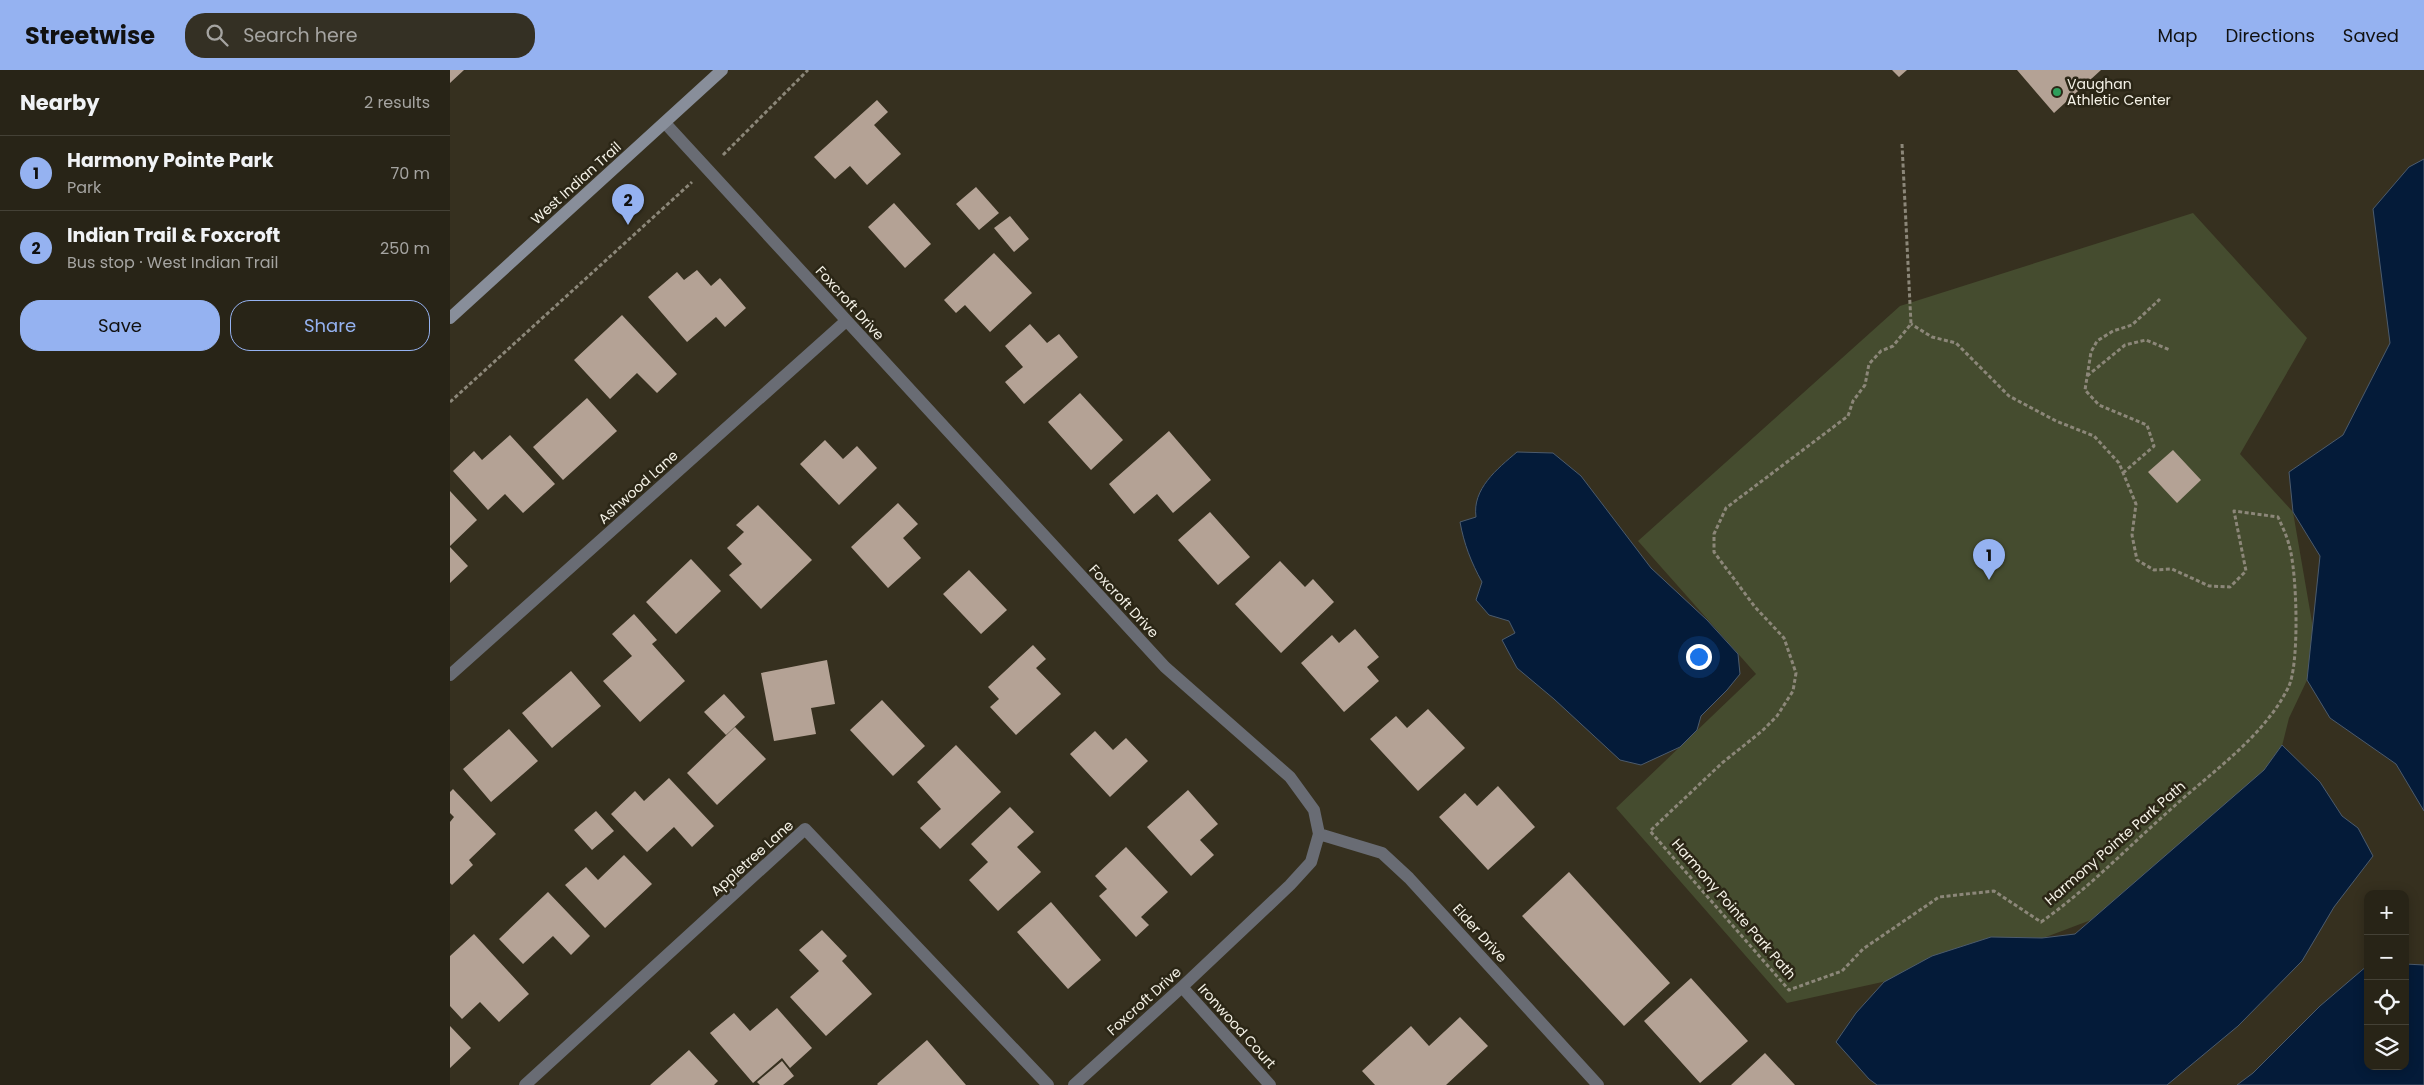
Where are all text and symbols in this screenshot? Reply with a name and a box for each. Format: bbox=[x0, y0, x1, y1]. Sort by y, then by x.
search box bbox=[185, 13, 535, 58]
text: Streetwise bbox=[25, 19, 155, 52]
icon: search bbox=[203, 21, 231, 49]
text: Search here bbox=[243, 22, 358, 49]
text: Map bbox=[2158, 23, 2197, 48]
text: Directions bbox=[2225, 23, 2315, 48]
text: Saved bbox=[2343, 23, 2399, 48]
place label: Vaughan Athletic Center bbox=[2067, 74, 2171, 110]
marker: Vaughan Athletic Center bbox=[2051, 86, 2063, 98]
text: Nearby bbox=[20, 88, 100, 117]
text: 2 results bbox=[364, 91, 430, 114]
street label: West Indian Trail bbox=[527, 137, 625, 229]
text: Harmony Pointe Park bbox=[67, 147, 273, 174]
text: 1 bbox=[33, 162, 39, 185]
text: 70 m bbox=[390, 162, 430, 185]
text: Park bbox=[67, 176, 101, 199]
pin: 2 bbox=[612, 184, 644, 225]
text: Indian Trail & Foxcroft bbox=[67, 222, 280, 249]
text: 2 bbox=[31, 237, 41, 260]
text: 250 m bbox=[380, 237, 430, 260]
text: Bus stop · West Indian Trail bbox=[67, 251, 278, 274]
street label: Foxcroft Drive bbox=[811, 261, 889, 345]
button: Save bbox=[20, 300, 220, 351]
button: Share bbox=[230, 300, 430, 351]
street label: Ashwood Lane bbox=[594, 445, 683, 528]
pin: 1 bbox=[1973, 539, 2005, 580]
street label: Foxcroft Drive bbox=[1085, 560, 1164, 642]
your location bbox=[1686, 644, 1712, 670]
street label: Harmony Pointe Park Path bbox=[2040, 776, 2190, 910]
street label: Appletree Lane bbox=[706, 815, 798, 901]
street label: Harmony Pointe Park Path bbox=[1667, 834, 1801, 984]
map controls bbox=[2364, 890, 2409, 1070]
button: + bbox=[2364, 890, 2409, 935]
street label: Elder Drive bbox=[1448, 899, 1512, 967]
button: − bbox=[2364, 935, 2409, 980]
street label: Foxcroft Drive bbox=[1102, 962, 1186, 1040]
street label: Ironwood Court bbox=[1193, 979, 1281, 1073]
button: locate bbox=[2364, 980, 2409, 1025]
button: layers bbox=[2364, 1025, 2409, 1070]

